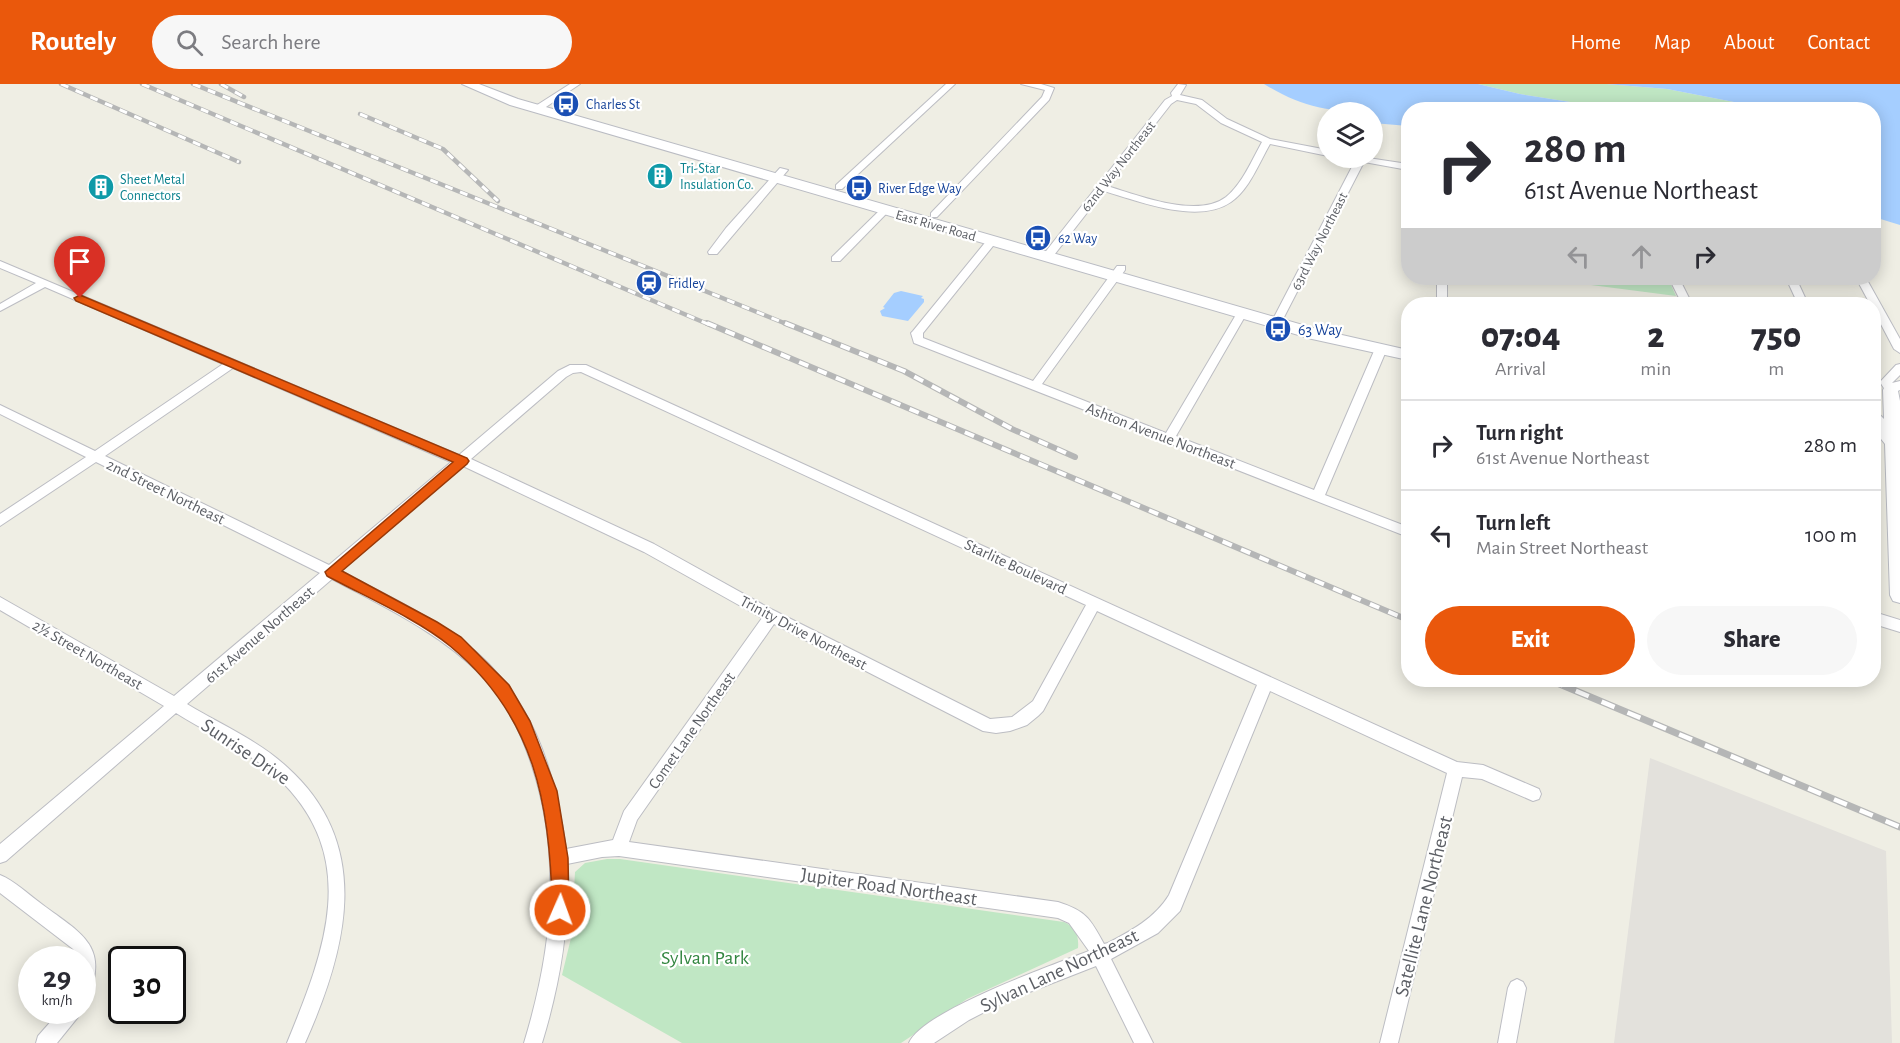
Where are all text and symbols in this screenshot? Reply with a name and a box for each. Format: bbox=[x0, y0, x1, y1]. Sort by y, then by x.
search box bbox=[152, 15, 572, 69]
icon: search bbox=[173, 26, 206, 59]
text: Routely bbox=[30, 28, 116, 56]
text: Search here bbox=[221, 31, 321, 53]
text: Home bbox=[1570, 32, 1621, 53]
text: Map bbox=[1654, 32, 1691, 53]
text: About bbox=[1724, 32, 1774, 53]
text: Contact bbox=[1807, 32, 1870, 53]
bus stop icon: Charles St bbox=[551, 89, 581, 119]
place label: Charles St bbox=[586, 98, 640, 112]
map controls bbox=[1317, 102, 1383, 168]
button: layers bbox=[1317, 102, 1383, 168]
street label: 62nd Way Northeast bbox=[1079, 118, 1159, 215]
icon: right bbox=[1425, 126, 1503, 204]
text: 280 m bbox=[1524, 128, 1627, 170]
building icon: Tri-Star Insulation Co. bbox=[645, 161, 675, 191]
place label: Tri-Star Insulation Co. bbox=[680, 162, 754, 192]
building icon: Sheet Metal Connectors bbox=[86, 172, 116, 202]
place label: Sheet Metal Connectors bbox=[120, 173, 185, 203]
bus stop icon: River Edge Way bbox=[844, 173, 874, 203]
text: 61st Avenue Northeast bbox=[1524, 177, 1758, 204]
place label: River Edge Way bbox=[878, 182, 961, 196]
street label: 63rd Way Northeast bbox=[1289, 190, 1351, 293]
street label: East River Road bbox=[894, 208, 978, 244]
bus stop icon: 62 Way bbox=[1023, 223, 1053, 253]
place label: 62 Way bbox=[1058, 232, 1097, 246]
pin bbox=[54, 236, 105, 298]
icon: left bbox=[1562, 240, 1595, 273]
icon: ahead bbox=[1625, 240, 1658, 273]
icon: right bbox=[1688, 240, 1721, 273]
icon: arrive bbox=[63, 245, 96, 278]
station icon: Fridley bbox=[634, 268, 664, 298]
place label: Fridley bbox=[668, 277, 705, 291]
bus stop icon: 63 Way bbox=[1263, 314, 1293, 344]
text: 07:04 bbox=[1481, 318, 1561, 354]
text: 2 bbox=[1647, 318, 1664, 354]
text: 750 bbox=[1751, 318, 1801, 354]
place label: 63 Way bbox=[1298, 322, 1342, 339]
text: Arrival bbox=[1495, 359, 1546, 379]
text: min bbox=[1640, 359, 1671, 379]
text: m bbox=[1768, 359, 1784, 379]
street label: Ashton Avenue Northeast bbox=[1084, 400, 1238, 472]
text: Turn right bbox=[1476, 422, 1563, 444]
icon: right bbox=[1425, 429, 1458, 462]
text: 280 m bbox=[1804, 434, 1857, 456]
text: 61st Avenue Northeast bbox=[1476, 448, 1649, 468]
street label: 2nd Street Northeast bbox=[104, 456, 227, 527]
text: Turn left bbox=[1476, 512, 1550, 534]
icon: left bbox=[1425, 519, 1458, 552]
text: 100 m bbox=[1805, 524, 1857, 546]
street label: Starlite Boulevard bbox=[962, 536, 1069, 598]
text: Main Street Northeast bbox=[1476, 538, 1648, 558]
street label: 61st Avenue Northeast bbox=[202, 583, 317, 686]
street label: Trinity Drive Northeast bbox=[737, 593, 870, 674]
button: Exit bbox=[1425, 606, 1635, 675]
button: Share bbox=[1647, 606, 1857, 675]
street label: 2½ Street Northeast bbox=[30, 617, 145, 693]
street label: Comet Lane Northeast bbox=[646, 669, 738, 792]
street label: Sunrise Drive bbox=[197, 715, 293, 789]
street label: Satellite Lane Northeast bbox=[1392, 813, 1456, 999]
street label: Jupiter Road Northeast bbox=[799, 865, 979, 909]
position arrow bbox=[528, 878, 592, 942]
street label: Sylvan Lane Northeast bbox=[977, 925, 1142, 1016]
speed limit sign: 30 bbox=[108, 946, 186, 1024]
park label: Sylvan Park bbox=[661, 948, 749, 968]
text: 29 bbox=[43, 963, 71, 993]
text: km/h bbox=[42, 993, 72, 1008]

